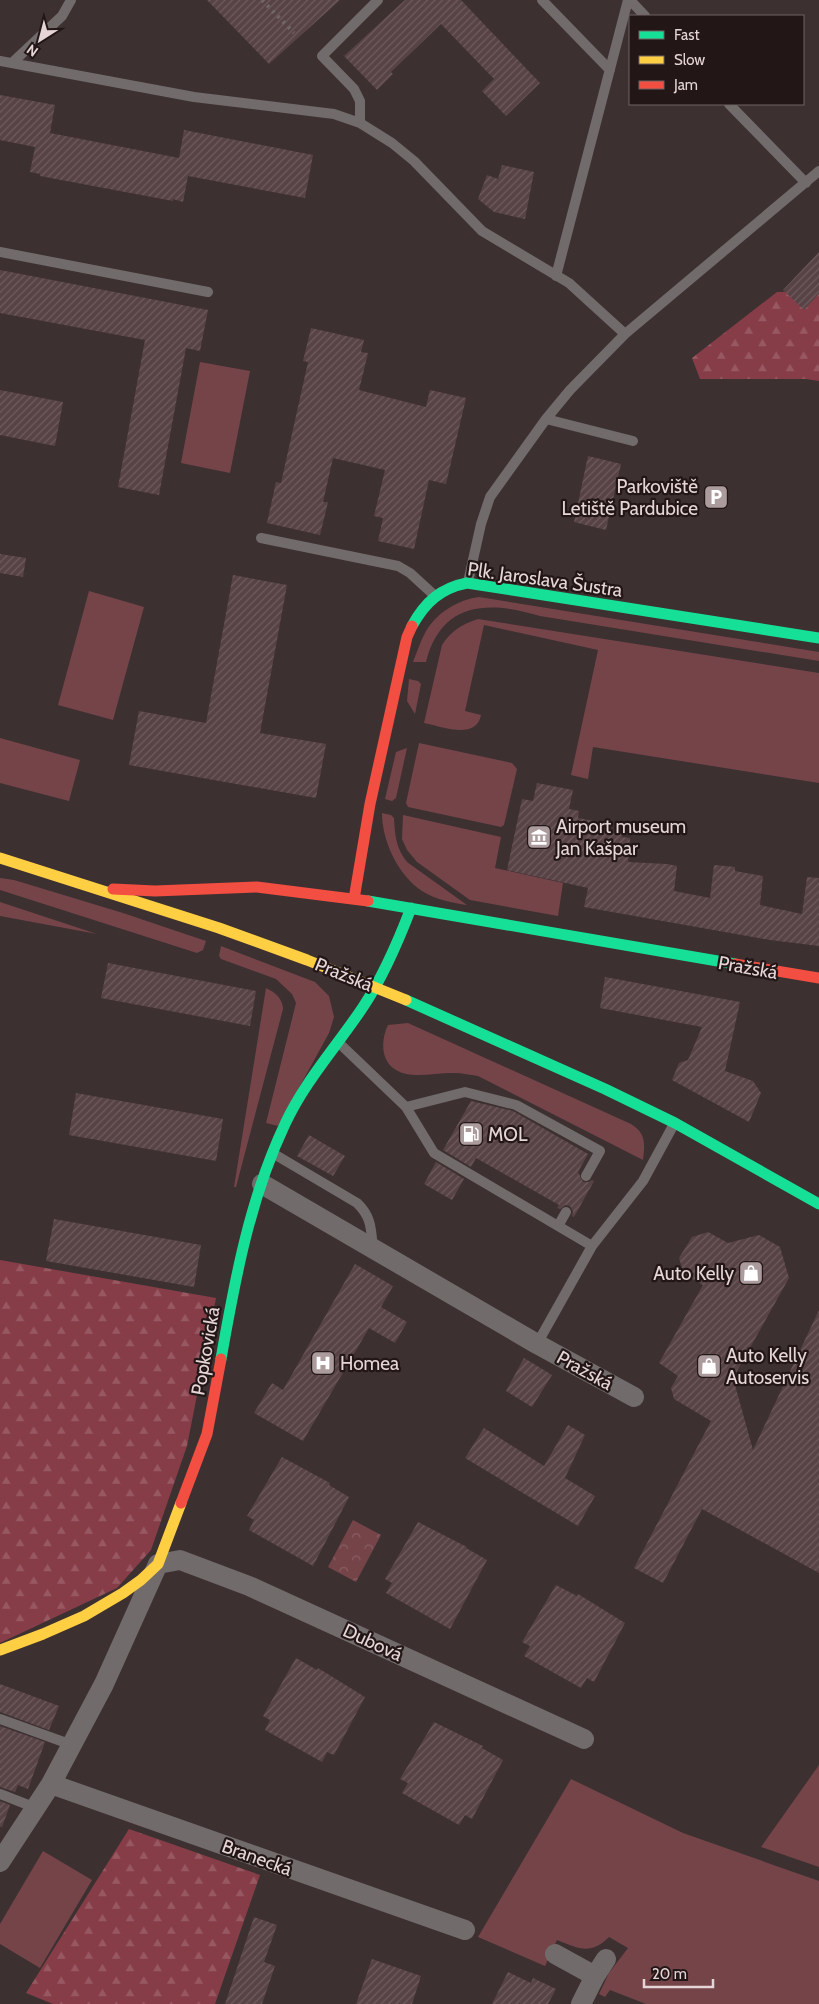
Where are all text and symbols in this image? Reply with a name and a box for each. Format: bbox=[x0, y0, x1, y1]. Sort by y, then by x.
north arrow bbox=[15, 15, 65, 65]
legend bbox=[629, 15, 804, 105]
text: Fast bbox=[674, 26, 699, 44]
text: N bbox=[23, 40, 42, 61]
text: Slow bbox=[674, 51, 705, 69]
text: Jam bbox=[673, 76, 698, 94]
place label: Parkoviště Letiště Pardubice bbox=[561, 475, 698, 520]
parking icon: Parkoviště Letiště Pardubice bbox=[703, 484, 729, 510]
street label: Plk. Jaroslava Šustra bbox=[466, 556, 624, 602]
place label: Airport museum Jan Kašpar bbox=[555, 815, 686, 860]
museum icon: Airport museum Jan Kašpar bbox=[526, 824, 552, 850]
street label: Pražská bbox=[716, 951, 779, 984]
street label: Pražská bbox=[312, 953, 376, 996]
fuel station icon: MOL bbox=[458, 1121, 484, 1147]
place label: MOL bbox=[488, 1123, 528, 1146]
shop icon: Auto Kelly bbox=[738, 1260, 764, 1286]
place label: Auto Kelly bbox=[653, 1262, 734, 1285]
street label: Popkovická bbox=[186, 1305, 225, 1397]
place label: Auto Kelly Autoservis bbox=[726, 1344, 809, 1389]
street label: Pražská bbox=[553, 1346, 617, 1395]
hospital icon: Homea bbox=[310, 1350, 336, 1376]
place label: Homea bbox=[340, 1352, 399, 1375]
shop icon: Auto Kelly Autoservis bbox=[696, 1353, 722, 1379]
street label: Dubová bbox=[339, 1619, 406, 1666]
street label: Branecká bbox=[219, 1834, 295, 1881]
scale bar bbox=[644, 1956, 713, 1988]
text: 20 m bbox=[652, 1965, 687, 1983]

